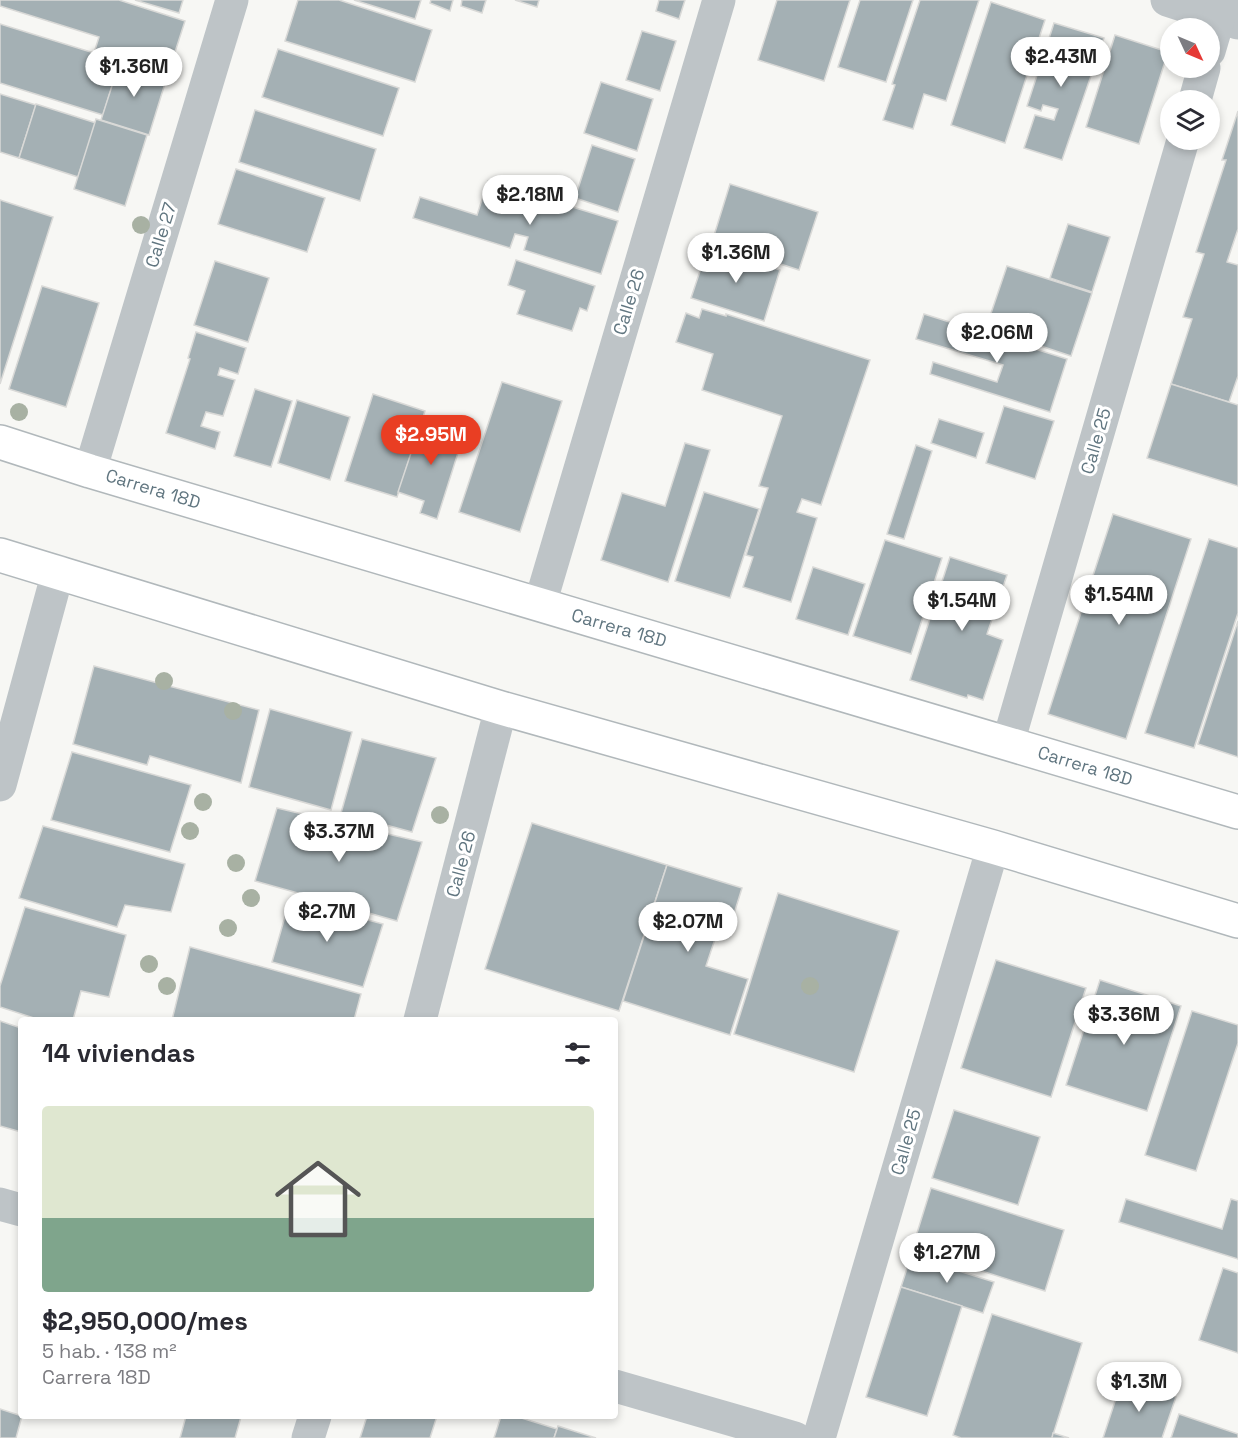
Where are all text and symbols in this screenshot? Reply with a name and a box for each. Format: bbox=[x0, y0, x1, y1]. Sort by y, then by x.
north arrow bbox=[1160, 18, 1220, 78]
map controls bbox=[1160, 18, 1220, 150]
pin: $2.43M bbox=[1012, 37, 1110, 88]
text: $2.43M bbox=[1025, 43, 1097, 69]
pin: $1.36M bbox=[85, 47, 183, 98]
text: $1.36M bbox=[99, 53, 169, 79]
button: layers bbox=[1160, 90, 1220, 150]
pin: $2.18M bbox=[481, 175, 579, 226]
text: $2.18M bbox=[496, 181, 564, 207]
street label: Calle 27 bbox=[140, 200, 181, 270]
pin: $1.36M bbox=[687, 233, 785, 284]
text: $1.36M bbox=[701, 239, 771, 265]
street label: Calle 26 bbox=[608, 266, 649, 338]
pin: $2.06M bbox=[948, 313, 1046, 364]
text: $2.06M bbox=[961, 319, 1033, 345]
street label: Calle 25 bbox=[1075, 405, 1116, 477]
pin: $2.95M bbox=[382, 415, 480, 466]
text: $2.95M bbox=[395, 421, 467, 447]
street label: Carrera 18D bbox=[103, 463, 203, 514]
pin: $1.54M bbox=[1070, 575, 1168, 626]
pin: $1.54M bbox=[913, 581, 1011, 632]
text: $1.54M bbox=[1084, 581, 1154, 607]
text: $1.54M bbox=[927, 587, 997, 613]
street label: Carrera 18D bbox=[569, 603, 669, 652]
street label: Carrera 18D bbox=[1035, 740, 1135, 791]
pin: $3.37M bbox=[290, 812, 388, 863]
text: $3.37M bbox=[303, 818, 375, 844]
street label: Calle 26 bbox=[441, 828, 480, 900]
pin: $2.7M bbox=[285, 892, 369, 943]
text: $2.7M bbox=[298, 898, 356, 924]
pin: $2.07M bbox=[639, 902, 737, 953]
text: $2.07M bbox=[653, 908, 724, 934]
pin: $3.36M bbox=[1075, 995, 1173, 1046]
text: $3.36M bbox=[1088, 1001, 1160, 1027]
text: 14 viviendas bbox=[42, 1036, 195, 1070]
icon: filters bbox=[561, 1037, 594, 1070]
street label: Calle 25 bbox=[885, 1106, 926, 1178]
icon: home bbox=[264, 1145, 372, 1253]
pin: $1.27M bbox=[898, 1233, 996, 1284]
text: $1.27M bbox=[913, 1239, 981, 1265]
text: $2,950,000/mes bbox=[42, 1304, 248, 1338]
text: 5 hab. · 138 m² bbox=[42, 1338, 177, 1364]
pin: $1.3M bbox=[1097, 1362, 1181, 1413]
text: Carrera 18D bbox=[42, 1364, 151, 1390]
text: $1.3M bbox=[1111, 1368, 1167, 1394]

